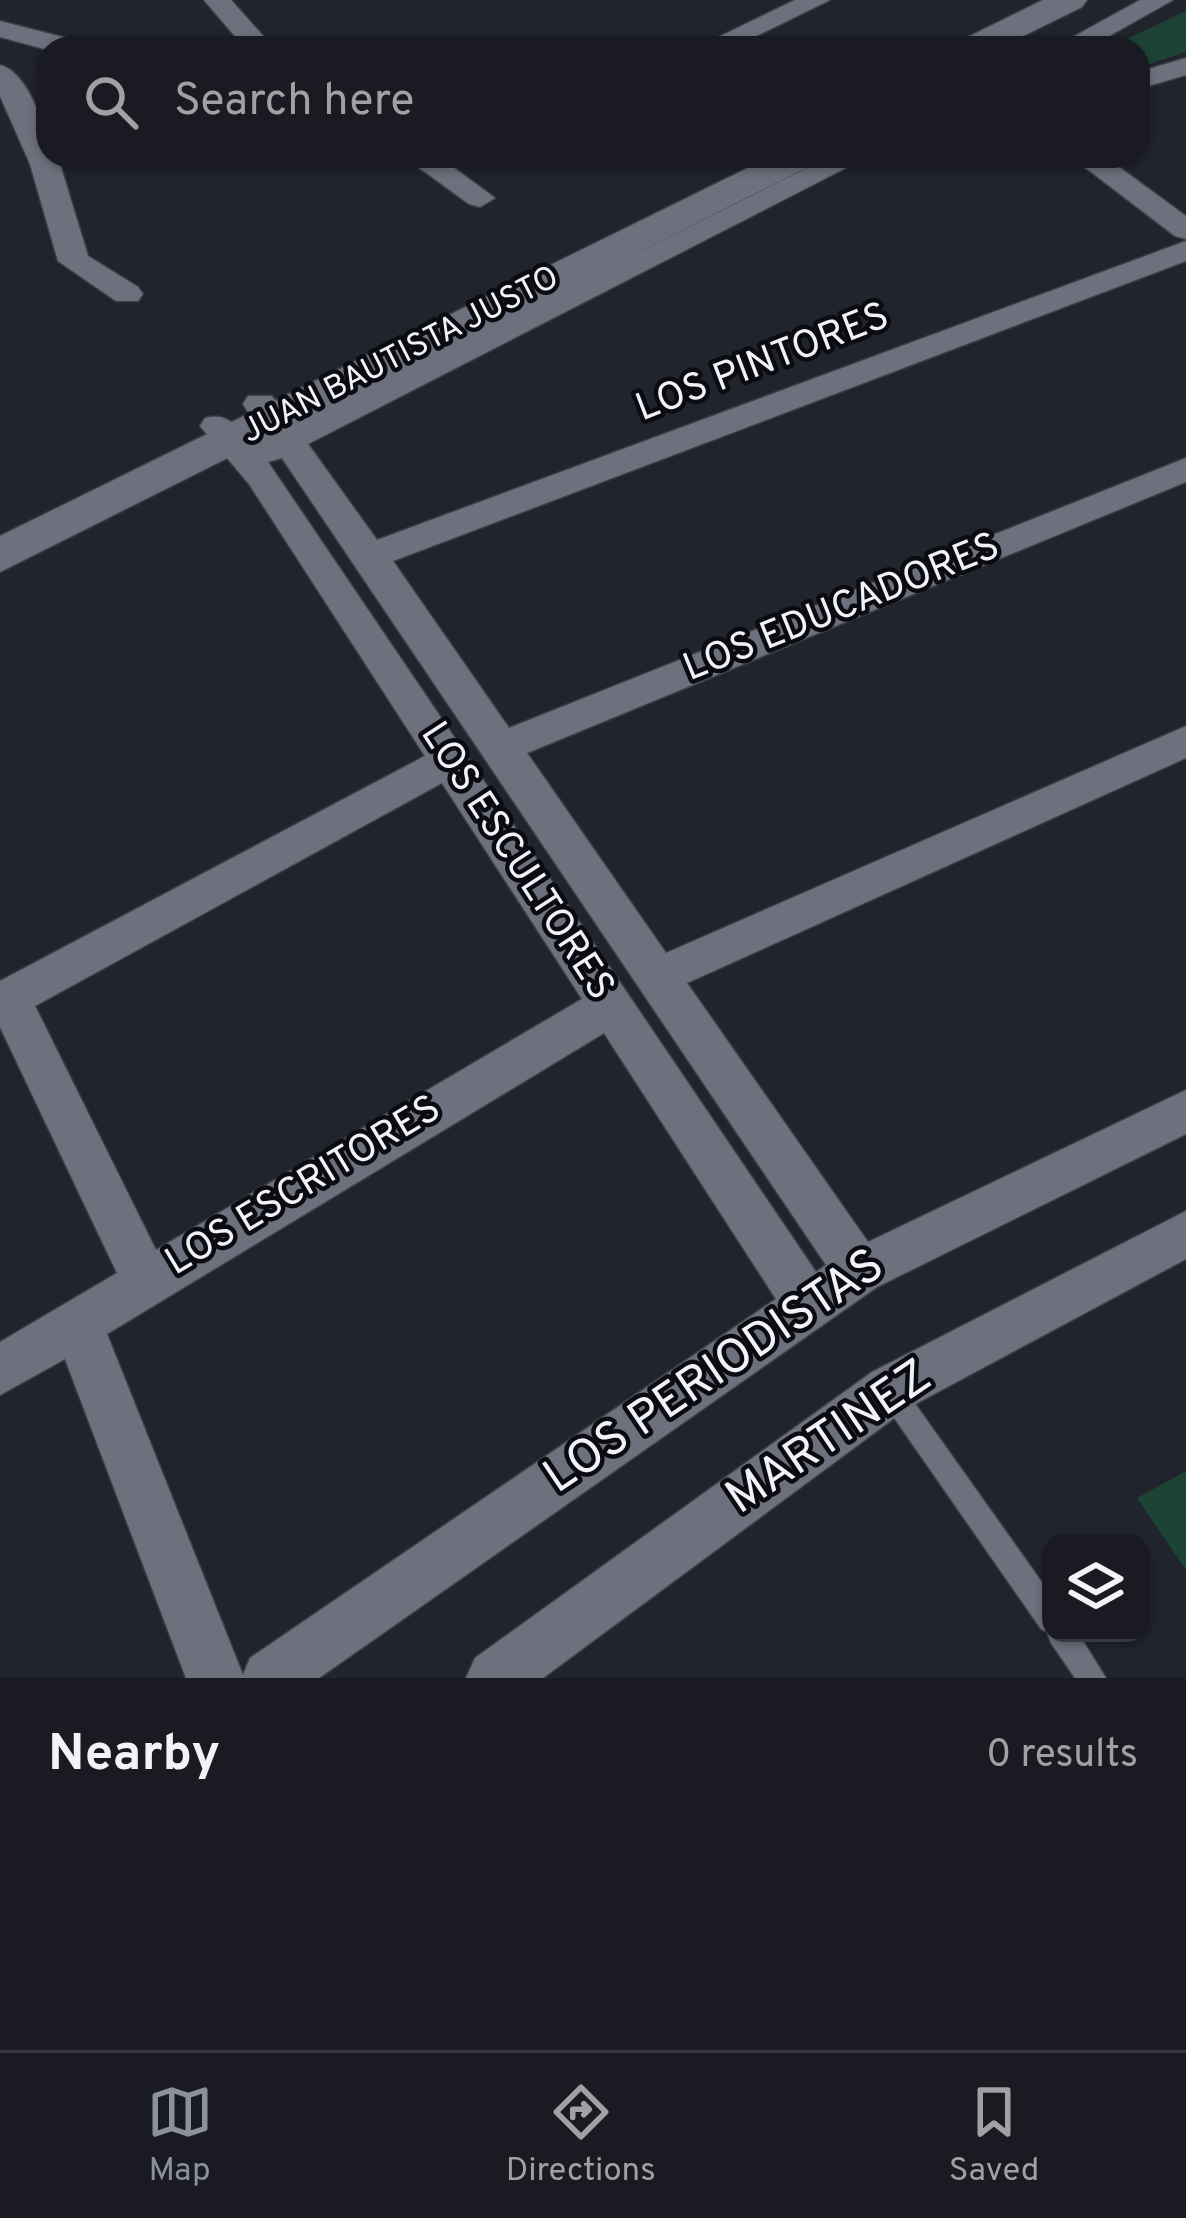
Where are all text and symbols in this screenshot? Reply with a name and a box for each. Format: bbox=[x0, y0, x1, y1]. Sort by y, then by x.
search box bbox=[36, 36, 1150, 168]
icon: search bbox=[78, 69, 144, 135]
text: Search here bbox=[174, 74, 414, 131]
street label: JUAN BAUTISTA JUSTO bbox=[235, 258, 567, 454]
street label: LOS PINTORES bbox=[629, 293, 897, 435]
street label: LOS EDUCADORES bbox=[677, 523, 1007, 695]
street label: LOS ESCULTORES bbox=[408, 714, 624, 1010]
street label: LOS ESCRITORES bbox=[158, 1086, 450, 1288]
street label: LOS PERIODISTAS bbox=[533, 1237, 897, 1509]
street label: MARTINEZ bbox=[716, 1348, 944, 1530]
map controls bbox=[1042, 1534, 1150, 1642]
button: layers bbox=[1042, 1534, 1150, 1642]
text: Nearby bbox=[48, 1724, 220, 1789]
text: 0 results bbox=[986, 1732, 1138, 1781]
tab: Map bbox=[147, 2079, 213, 2193]
tab: Directions bbox=[506, 2079, 656, 2193]
tab: Saved bbox=[949, 2079, 1039, 2193]

